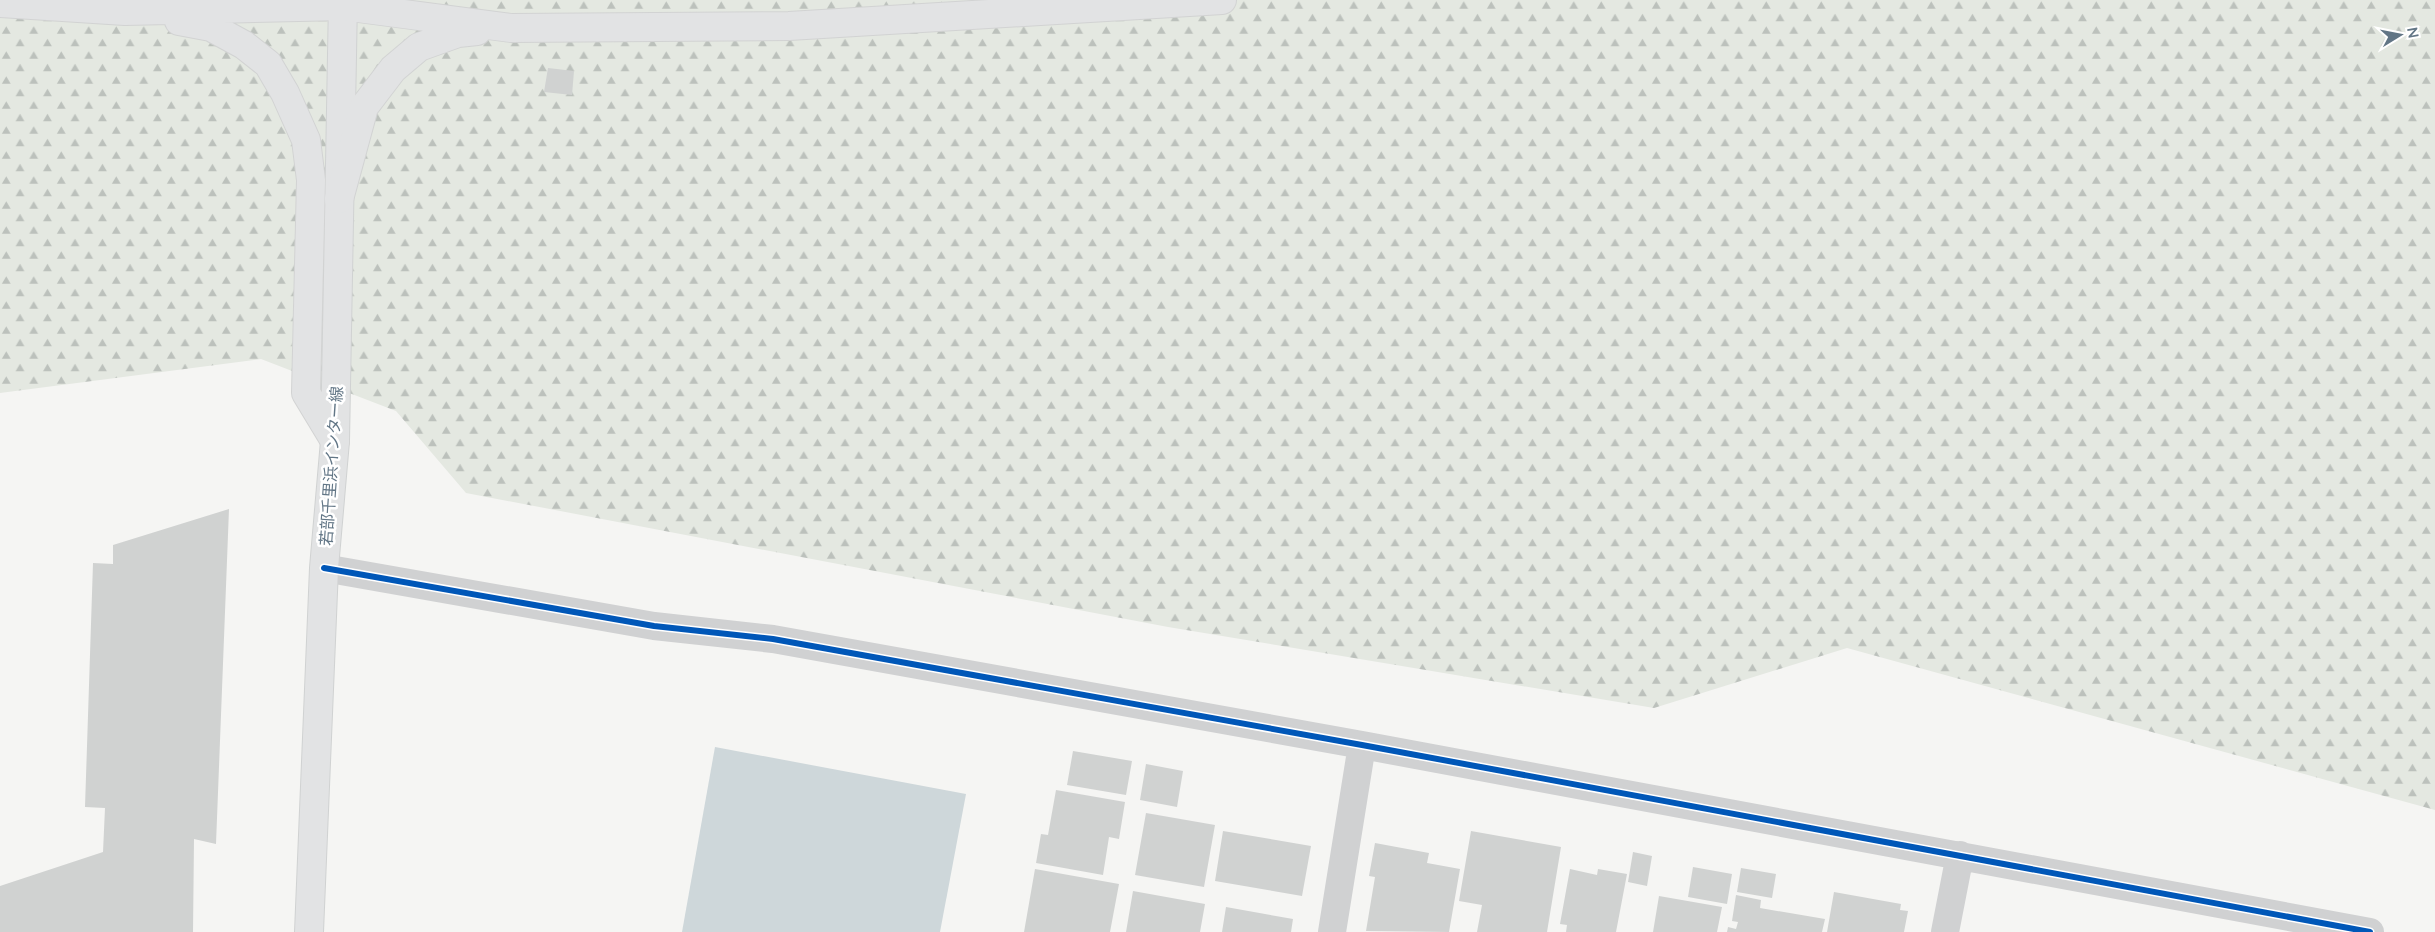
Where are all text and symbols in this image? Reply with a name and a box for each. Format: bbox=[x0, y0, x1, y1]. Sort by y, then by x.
north arrow bbox=[2375, 10, 2425, 60]
text: N bbox=[2404, 26, 2423, 39]
street label: 若部千里浜インター線 bbox=[315, 385, 346, 546]

